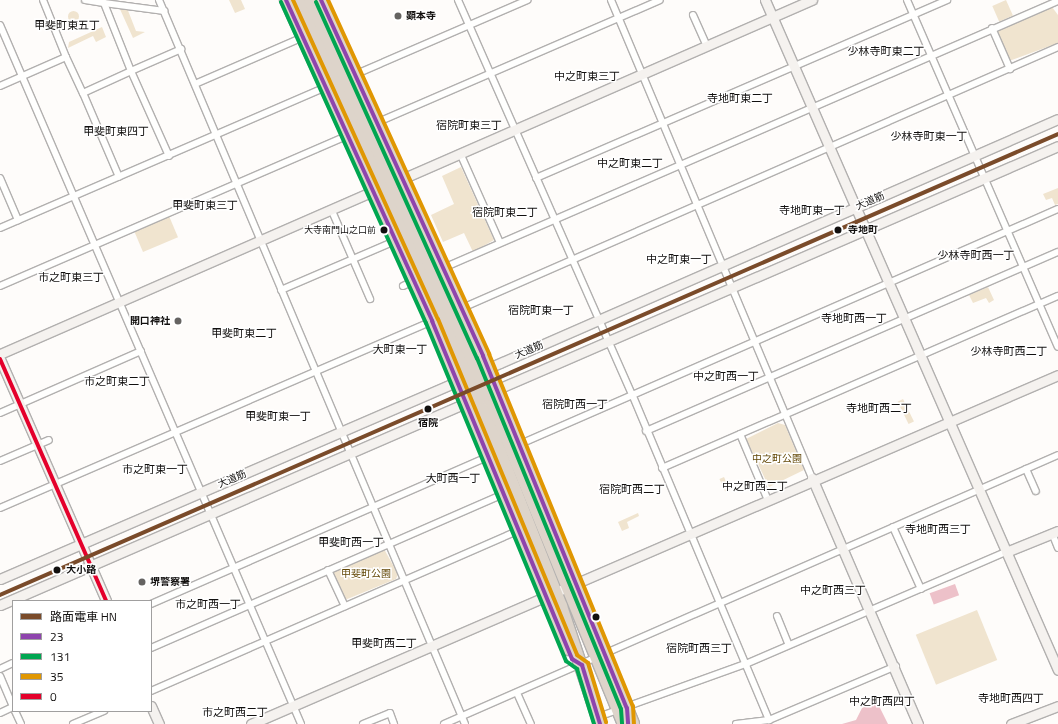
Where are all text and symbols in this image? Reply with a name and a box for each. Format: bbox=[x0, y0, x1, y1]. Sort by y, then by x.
place label: 顕本寺 bbox=[406, 10, 436, 22]
marker: 顕本寺 bbox=[393, 11, 403, 21]
district label: 甲斐町東五丁 bbox=[34, 18, 100, 32]
district label: 少林寺町東二丁 bbox=[848, 44, 924, 58]
district label: 中之町東三丁 bbox=[554, 69, 620, 83]
district label: 寺地町東二丁 bbox=[707, 91, 773, 105]
district label: 宿院町東三丁 bbox=[436, 118, 502, 132]
district label: 甲斐町東四丁 bbox=[83, 124, 149, 138]
district label: 少林寺町東一丁 bbox=[891, 129, 967, 143]
district label: 中之町東二丁 bbox=[597, 156, 663, 170]
street label: 大道筋 bbox=[854, 189, 886, 213]
district label: 甲斐町東三丁 bbox=[172, 198, 238, 212]
district label: 寺地町東一丁 bbox=[779, 203, 845, 217]
district label: 宿院町東二丁 bbox=[472, 205, 538, 219]
marker: 寺地町 bbox=[831, 223, 845, 237]
place label: 寺地町 bbox=[848, 224, 878, 236]
place label: 大寺南門山之口前 bbox=[304, 225, 376, 235]
marker: 大寺南門山之口前 bbox=[379, 225, 389, 235]
district label: 少林寺町西一丁 bbox=[938, 248, 1014, 262]
district label: 中之町東一丁 bbox=[646, 252, 712, 266]
district label: 市之町東三丁 bbox=[38, 270, 104, 284]
district label: 宿院町東一丁 bbox=[508, 303, 574, 317]
district label: 寺地町西一丁 bbox=[821, 311, 887, 325]
place label: 開口神社 bbox=[130, 315, 170, 327]
marker: 開口神社 bbox=[173, 316, 183, 326]
district label: 甲斐町東二丁 bbox=[211, 326, 277, 340]
street label: 大道筋 bbox=[513, 339, 545, 361]
district label: 大町東一丁 bbox=[373, 342, 427, 356]
district label: 少林寺町西二丁 bbox=[971, 344, 1047, 358]
district label: 中之町西一丁 bbox=[693, 369, 759, 383]
district label: 市之町東二丁 bbox=[84, 374, 150, 388]
district label: 宿院町西一丁 bbox=[542, 397, 608, 411]
district label: 寺地町西二丁 bbox=[846, 401, 912, 415]
marker: 宿院 bbox=[421, 402, 435, 416]
district label: 甲斐町東一丁 bbox=[245, 409, 311, 423]
place label: 宿院 bbox=[418, 417, 438, 429]
park label: 中之町公園 bbox=[752, 453, 802, 465]
district label: 市之町東一丁 bbox=[122, 462, 188, 476]
street label: 大道筋 bbox=[216, 468, 248, 490]
district label: 大町西一丁 bbox=[426, 471, 480, 485]
district label: 中之町西二丁 bbox=[722, 479, 788, 493]
district label: 宿院町西二丁 bbox=[599, 482, 665, 496]
district label: 寺地町西三丁 bbox=[905, 522, 971, 536]
district label: 甲斐町西一丁 bbox=[318, 535, 384, 549]
marker: 大小路 bbox=[50, 563, 64, 577]
place label: 大小路 bbox=[66, 564, 96, 576]
park label: 甲斐町公園 bbox=[341, 568, 391, 580]
place label: 堺警察署 bbox=[150, 576, 190, 588]
marker: 堺警察署 bbox=[137, 577, 147, 587]
district label: 中之町西三丁 bbox=[800, 583, 866, 597]
district label: 市之町西一丁 bbox=[175, 597, 241, 611]
legend bbox=[12, 600, 152, 712]
text: 路面電車 HN bbox=[50, 607, 117, 626]
unlabelled marker bbox=[591, 612, 601, 622]
text: 23 bbox=[50, 627, 63, 646]
district label: 甲斐町西二丁 bbox=[351, 636, 417, 650]
district label: 宿院町西三丁 bbox=[666, 641, 732, 655]
text: 131 bbox=[50, 647, 70, 666]
text: 35 bbox=[50, 667, 63, 686]
text: 0 bbox=[50, 687, 57, 706]
district label: 寺地町西四丁 bbox=[978, 691, 1044, 705]
district label: 中之町西四丁 bbox=[849, 694, 915, 708]
district label: 市之町西二丁 bbox=[202, 705, 268, 719]

